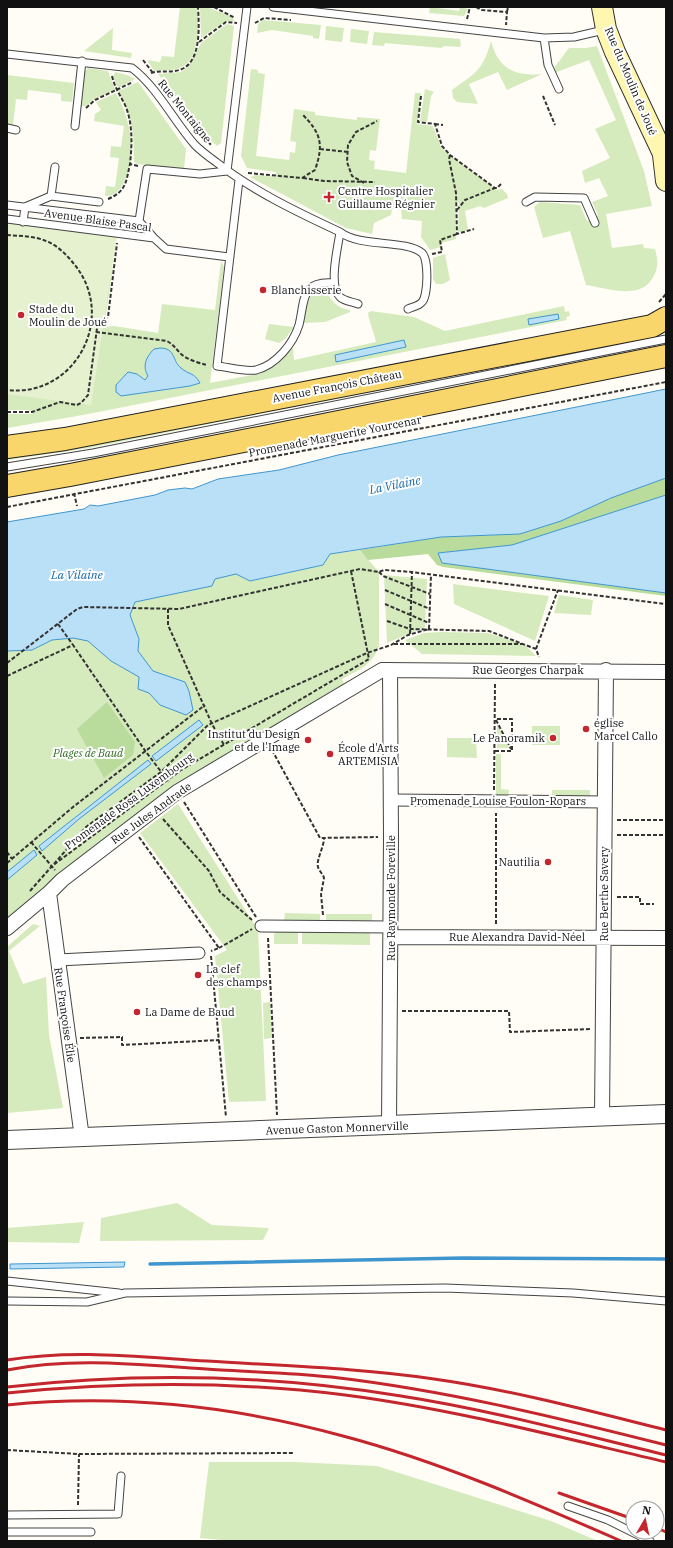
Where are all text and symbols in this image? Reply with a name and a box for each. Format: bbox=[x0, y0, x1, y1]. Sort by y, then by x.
street label: Rue du Moulin de Joué bbox=[602, 25, 660, 137]
street label: Rue Montaigne bbox=[155, 76, 215, 146]
place label: Centre Hospitalier Guillaume Régnier bbox=[338, 184, 435, 211]
marker: Centre Hospitalier Guillaume Régnier bbox=[323, 191, 335, 203]
street label: Avenue Blaise Pascal bbox=[43, 206, 153, 234]
place label: Blanchisserie bbox=[271, 283, 342, 297]
marker: Blanchisserie bbox=[258, 285, 268, 295]
place label: Stade du Moulin de Joué bbox=[29, 302, 107, 329]
marker: Stade du Moulin de Joué bbox=[16, 310, 26, 320]
street label: Avenue François Château bbox=[271, 367, 403, 405]
street label: Promenade Marguerite Yourcenar bbox=[247, 412, 423, 460]
water label: La Vilaine bbox=[367, 472, 422, 497]
water label: La Vilaine bbox=[50, 567, 104, 582]
street label: Rue Georges Charpak bbox=[472, 663, 584, 677]
place label: église Marcel Callo bbox=[594, 716, 658, 743]
marker: église Marcel Callo bbox=[581, 724, 591, 734]
place label: Institut du Design et de l'Image bbox=[208, 727, 300, 754]
place label: Le Panoramik bbox=[473, 731, 546, 745]
marker: Le Panoramik bbox=[548, 733, 558, 743]
marker: Institut du Design et de l'Image bbox=[303, 735, 313, 745]
place label: École d'Arts ARTEMISIA bbox=[338, 741, 399, 768]
park label: Plages de Baud bbox=[52, 746, 124, 760]
marker: École d'Arts ARTEMISIA bbox=[325, 749, 335, 759]
street label: Promenade Rosa Luxembourg bbox=[62, 750, 196, 852]
street label: Rue Jules Andrade bbox=[108, 779, 194, 847]
street label: Promenade Louise Foulon-Ropars bbox=[410, 794, 586, 808]
street label: Rue Raymonde Foreville bbox=[384, 835, 398, 961]
street label: Rue Berthe Savery bbox=[597, 846, 611, 942]
place label: Nautilia bbox=[499, 855, 540, 869]
marker: Nautilia bbox=[543, 857, 553, 867]
street label: Rue Alexandra David-Néel bbox=[449, 930, 585, 944]
place label: La clef des champs bbox=[206, 962, 268, 989]
street label: Rue Françoise Élie bbox=[51, 967, 79, 1064]
marker: La clef des champs bbox=[193, 970, 203, 980]
place label: La Dame de Baud bbox=[145, 1005, 235, 1019]
marker: La Dame de Baud bbox=[132, 1007, 142, 1017]
street label: Avenue Gaston Monnerville bbox=[265, 1119, 409, 1137]
north arrow bbox=[625, 1500, 665, 1540]
text: N bbox=[641, 1503, 652, 1518]

